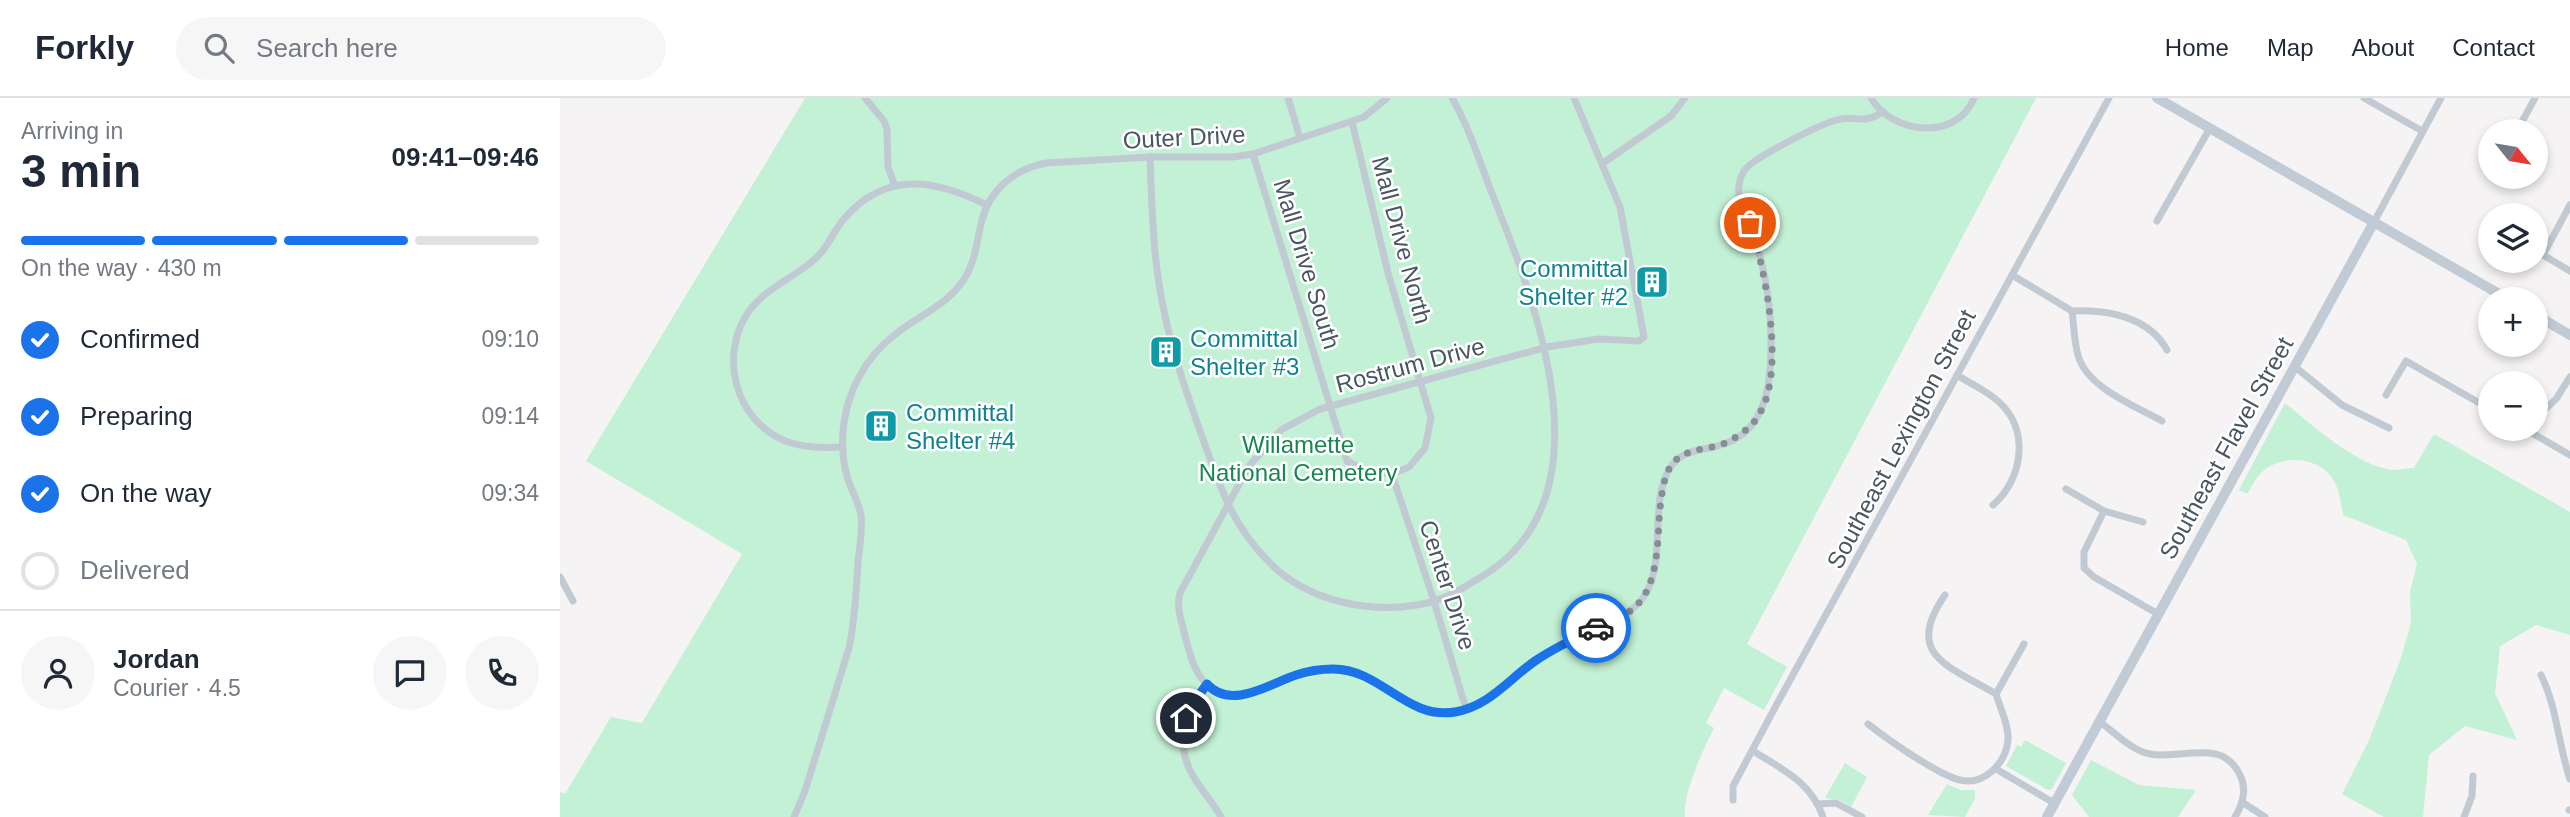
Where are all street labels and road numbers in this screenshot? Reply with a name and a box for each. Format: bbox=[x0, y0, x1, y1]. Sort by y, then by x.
street label: Outer Drive bbox=[1122, 120, 1246, 154]
street label: Mall Drive North bbox=[1367, 153, 1437, 327]
street label: Mall Drive South bbox=[1268, 176, 1346, 352]
street label: Southeast Lexington Street bbox=[1821, 305, 1981, 573]
street label: Rostrum Drive bbox=[1332, 332, 1488, 398]
street label: Southeast Flavel Street bbox=[2154, 332, 2298, 564]
street label: Center Drive bbox=[1414, 517, 1482, 653]

